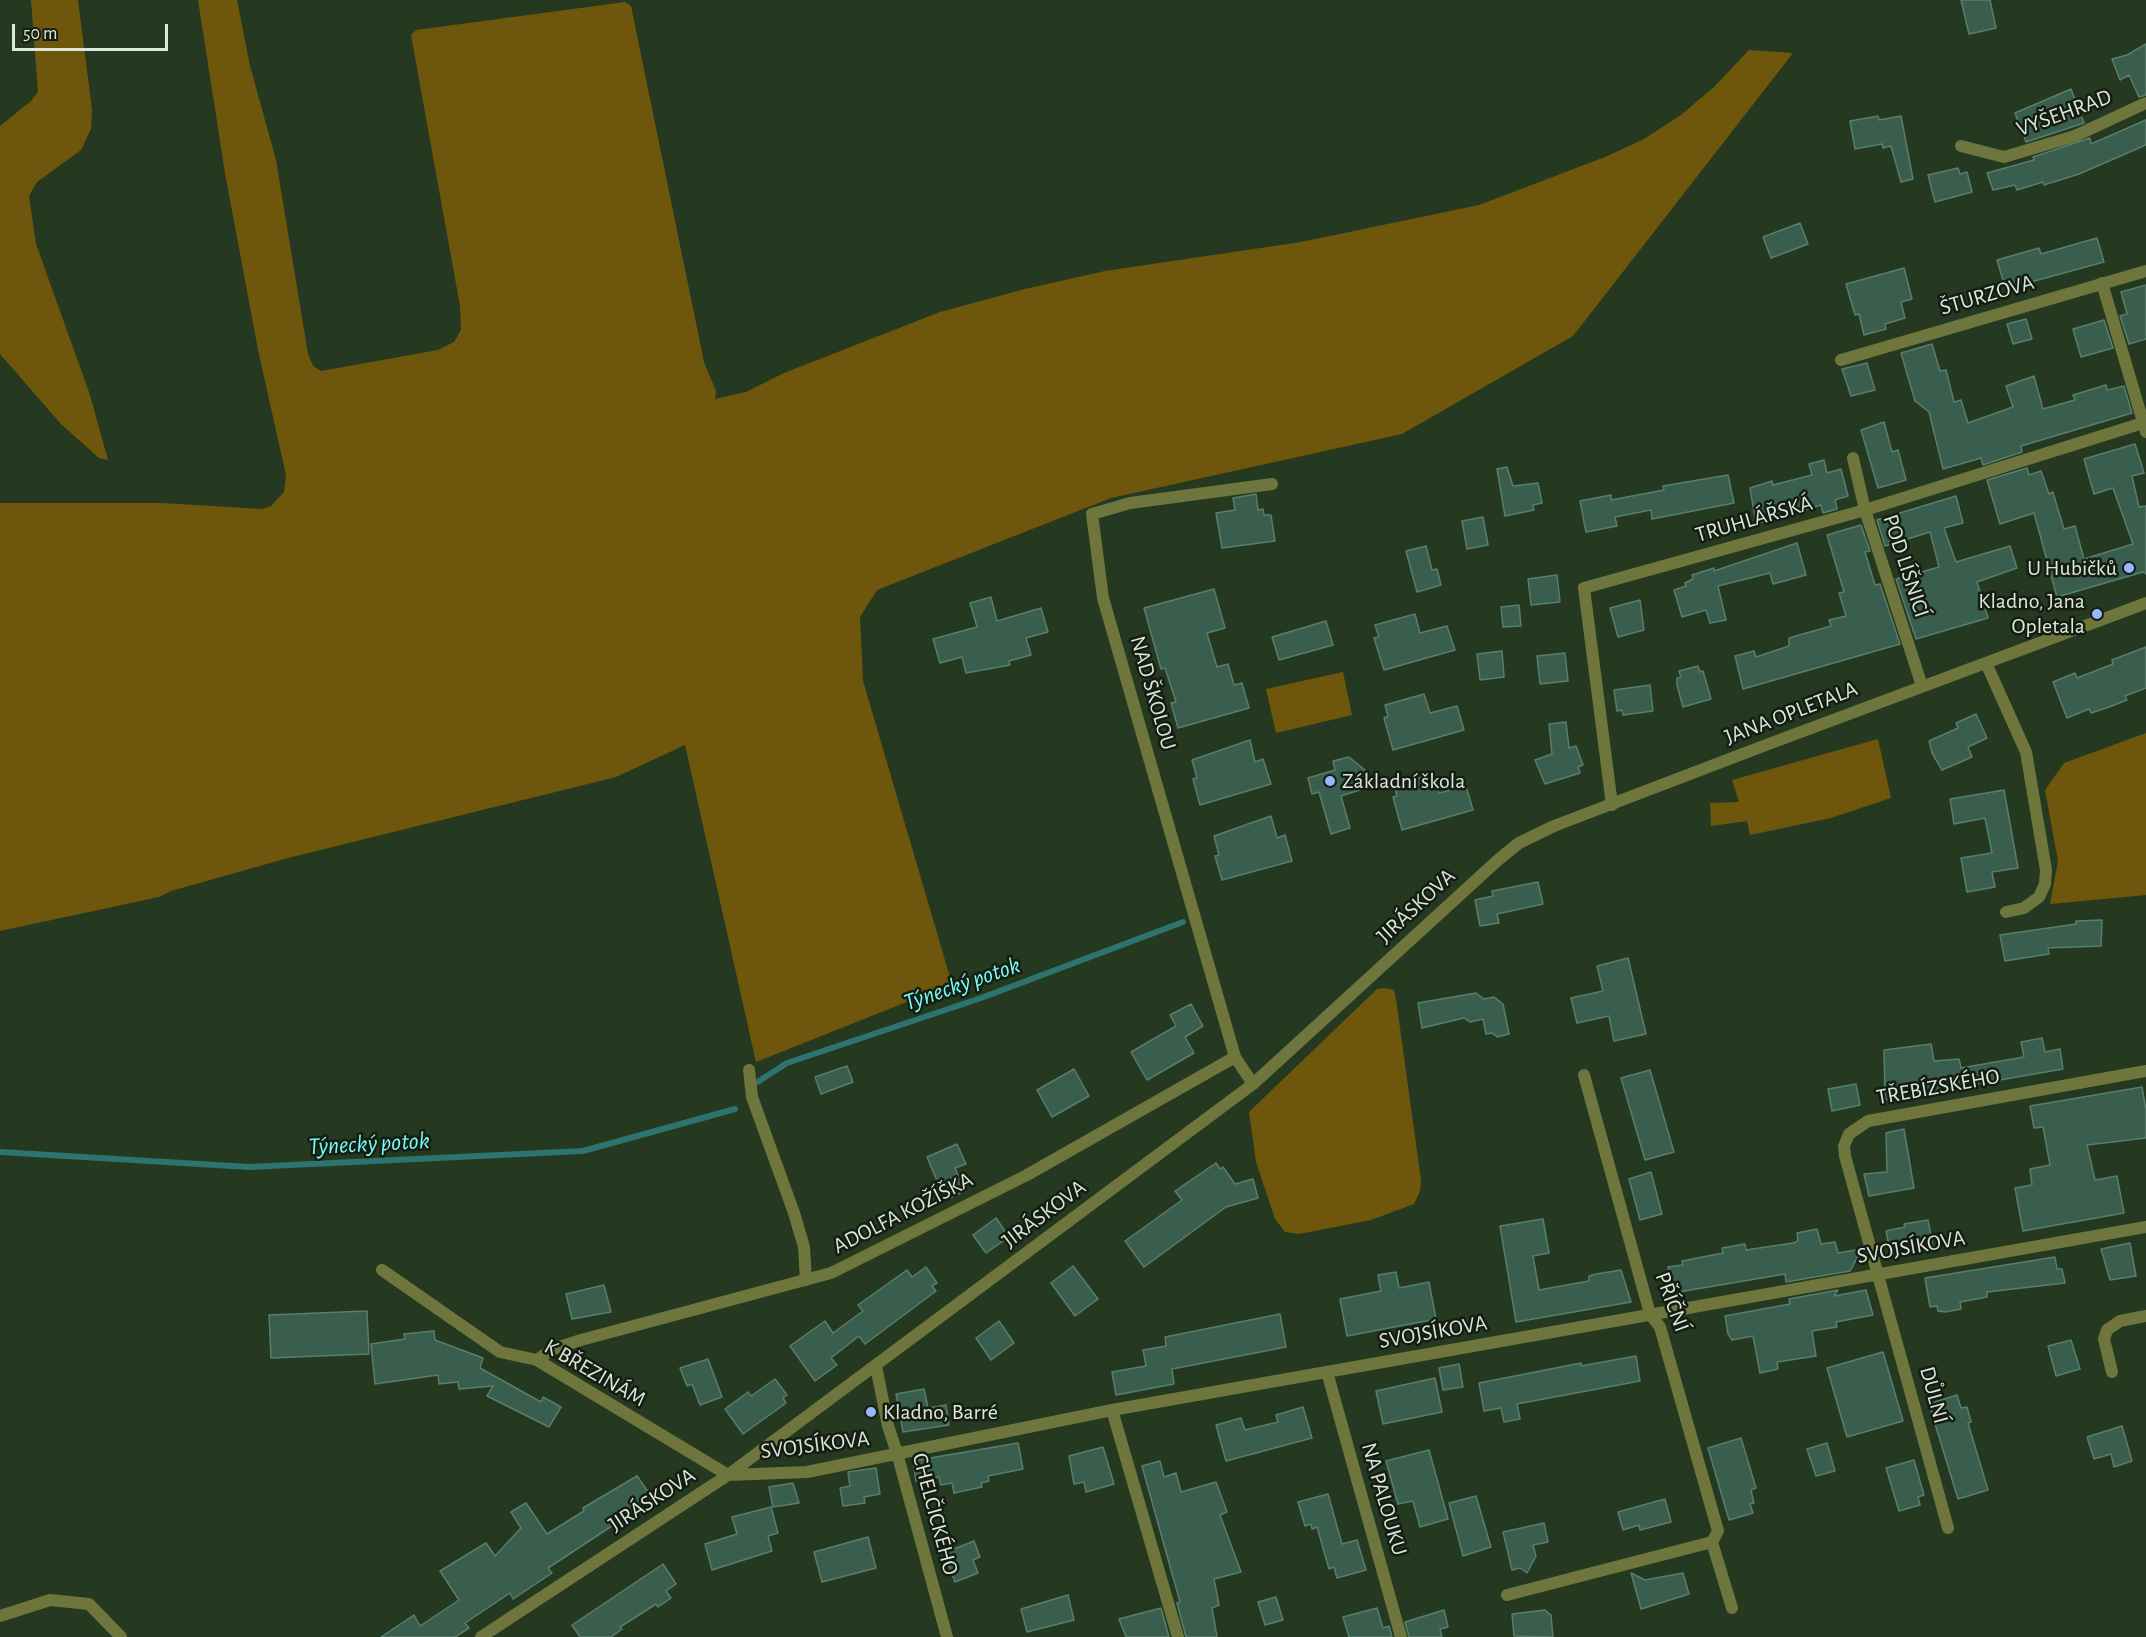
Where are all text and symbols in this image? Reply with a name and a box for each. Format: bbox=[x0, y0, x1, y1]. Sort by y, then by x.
scale bar bbox=[15, 12, 171, 50]
text: 50 m bbox=[23, 25, 57, 43]
street label: VYŠEHRAD bbox=[2013, 84, 2115, 142]
street label: ŠTURZOVA bbox=[1937, 269, 2037, 321]
street label: TRUHLÁŘSKÁ bbox=[1692, 490, 1816, 548]
street label: POD LÍŠNICÍ bbox=[1877, 511, 1935, 621]
place label: U Hubičků bbox=[2027, 555, 2117, 581]
marker: U Hubičků bbox=[2122, 561, 2136, 575]
place label: Kladno, Jana Opletala bbox=[1978, 588, 2085, 640]
marker: Kladno, Jana Opletala bbox=[2090, 607, 2104, 621]
street label: NAD ŠKOLOU bbox=[1124, 633, 1182, 753]
street label: JANA OPLETALA bbox=[1721, 676, 1861, 750]
place label: Základní škola bbox=[1342, 768, 1465, 794]
marker: Základní škola bbox=[1323, 774, 1337, 788]
street label: JIRÁSKOVA bbox=[1371, 863, 1461, 949]
water label: Týnecký potok bbox=[900, 951, 1024, 1017]
street label: TŘEBÍZSKÉHO bbox=[1874, 1063, 2002, 1111]
water label: Týnecký potok bbox=[308, 1126, 430, 1162]
street label: ADOLFA KOŽÍŠKA bbox=[829, 1166, 977, 1260]
street label: JIRÁSKOVA bbox=[997, 1174, 1091, 1254]
street label: SVOJSÍKOVA bbox=[1855, 1225, 1967, 1269]
street label: PŘÍČNÍ bbox=[1649, 1269, 1695, 1335]
street label: SVOJSÍKOVA bbox=[1377, 1310, 1489, 1354]
street label: K BŘEZINÁM bbox=[540, 1333, 650, 1413]
street label: DŮLNÍ bbox=[1914, 1364, 1954, 1426]
place label: Kladno, Barré bbox=[883, 1399, 998, 1425]
marker: Kladno, Barré bbox=[864, 1405, 878, 1419]
street label: SVOJSÍKOVA bbox=[759, 1425, 871, 1465]
street label: NA PALOUKU bbox=[1355, 1439, 1413, 1559]
street label: CHELČICKÉHO bbox=[906, 1450, 964, 1578]
street label: JIRÁSKOVA bbox=[604, 1462, 700, 1538]

